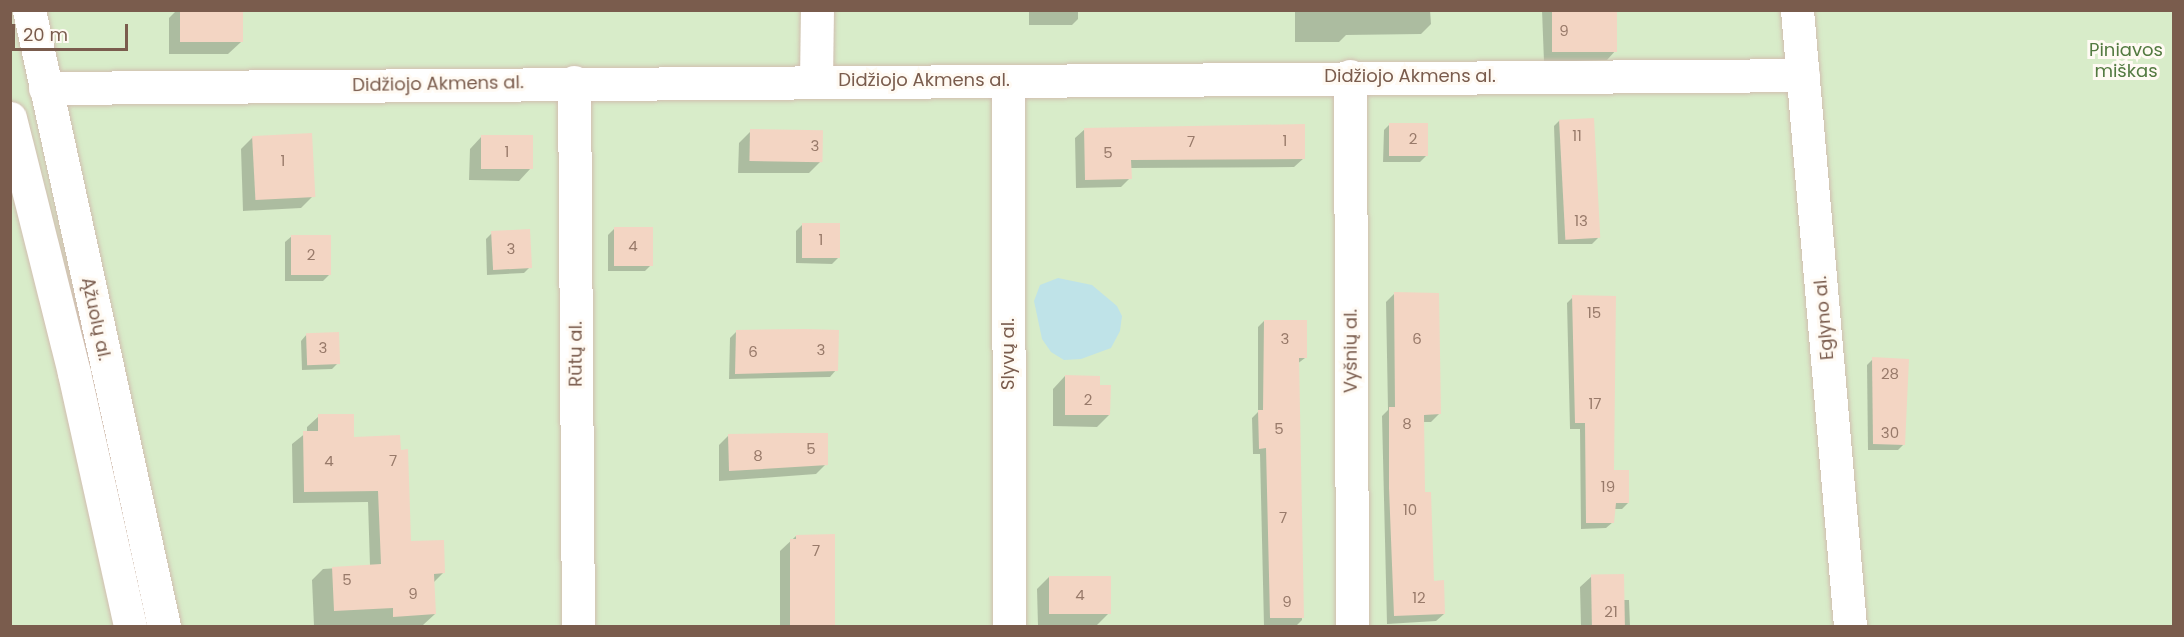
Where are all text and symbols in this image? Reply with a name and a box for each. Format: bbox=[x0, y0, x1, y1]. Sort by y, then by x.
scale bar bbox=[15, 12, 130, 50]
text: 20 m bbox=[23, 22, 68, 47]
house number: 9 bbox=[1559, 22, 1569, 40]
park label: Piniavos miškas bbox=[2089, 40, 2163, 82]
street label: Didžiojo Akmens al. bbox=[1324, 65, 1496, 87]
street label: Didžiojo Akmens al. bbox=[838, 69, 1010, 91]
street label: Didžiojo Akmens al. bbox=[352, 72, 524, 96]
house number: 11 bbox=[1572, 127, 1582, 145]
house number: 2 bbox=[1409, 130, 1417, 148]
house number: 1 bbox=[1283, 132, 1287, 150]
house number: 7 bbox=[1187, 133, 1195, 151]
house number: 3 bbox=[811, 137, 819, 155]
house number: 1 bbox=[505, 143, 509, 161]
house number: 5 bbox=[1103, 144, 1113, 162]
house number: 1 bbox=[281, 152, 285, 170]
house number: 13 bbox=[1574, 212, 1588, 230]
house number: 1 bbox=[819, 231, 823, 249]
house number: 4 bbox=[628, 237, 638, 255]
house number: 3 bbox=[507, 240, 515, 258]
house number: 2 bbox=[307, 246, 315, 264]
street label: Ąžuolų al. bbox=[77, 275, 115, 363]
street label: Eglyno al. bbox=[1810, 275, 1838, 361]
house number: 15 bbox=[1587, 304, 1601, 322]
street label: Vyšnių al. bbox=[1340, 309, 1362, 393]
street label: Slyvų al. bbox=[997, 318, 1019, 390]
street label: Rūtų al. bbox=[565, 321, 587, 387]
house number: 3 bbox=[1281, 330, 1289, 348]
house number: 6 bbox=[1412, 330, 1422, 348]
house number: 3 bbox=[319, 339, 327, 357]
house number: 3 bbox=[817, 341, 825, 359]
house number: 6 bbox=[748, 343, 758, 361]
house number: 28 bbox=[1881, 365, 1899, 383]
house number: 2 bbox=[1084, 391, 1092, 409]
house number: 17 bbox=[1589, 395, 1601, 413]
house number: 8 bbox=[1402, 415, 1412, 433]
house number: 5 bbox=[1274, 420, 1284, 438]
house number: 30 bbox=[1881, 424, 1899, 442]
house number: 5 bbox=[806, 440, 816, 458]
house number: 8 bbox=[753, 447, 763, 465]
house number: 4 bbox=[324, 452, 334, 470]
house number: 7 bbox=[389, 452, 397, 470]
house number: 19 bbox=[1601, 478, 1615, 496]
house number: 10 bbox=[1403, 501, 1417, 519]
house number: 7 bbox=[1279, 509, 1287, 527]
house number: 7 bbox=[812, 542, 820, 560]
house number: 5 bbox=[342, 571, 352, 589]
house number: 9 bbox=[408, 585, 418, 603]
house number: 4 bbox=[1075, 586, 1085, 604]
house number: 12 bbox=[1412, 589, 1426, 607]
house number: 9 bbox=[1282, 593, 1292, 611]
house number: 21 bbox=[1604, 603, 1618, 621]

